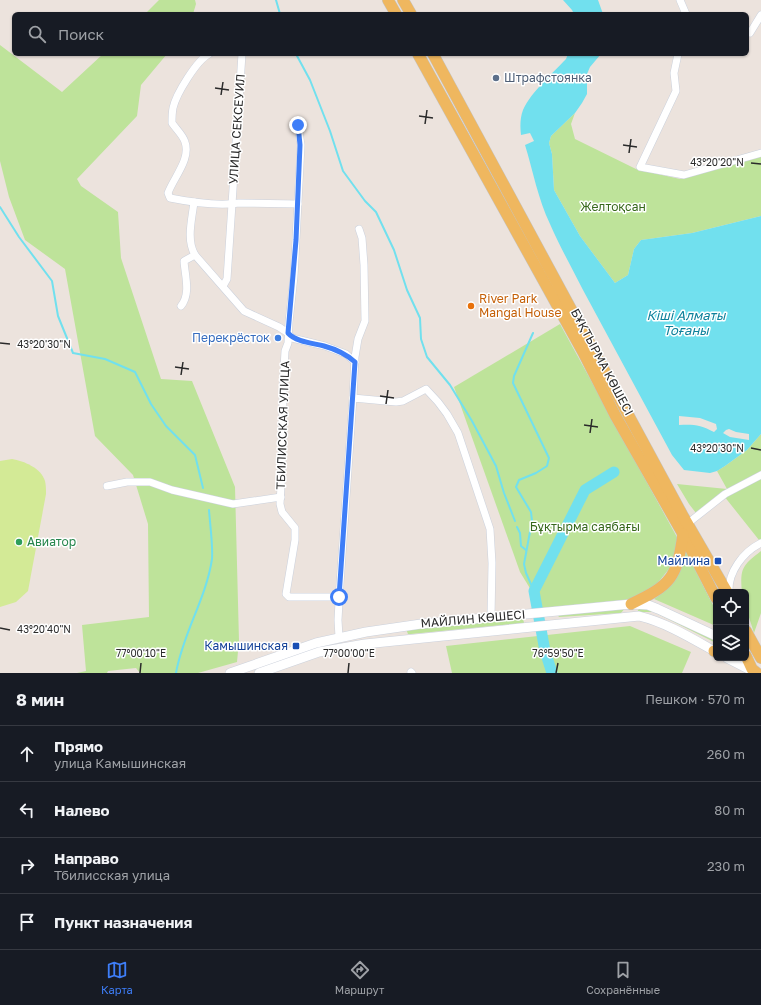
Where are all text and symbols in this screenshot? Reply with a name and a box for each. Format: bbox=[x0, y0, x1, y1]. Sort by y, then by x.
search box bbox=[12, 12, 749, 56]
icon: search bbox=[26, 23, 48, 45]
text: Поиск bbox=[58, 25, 104, 43]
place label: Штрафстоянка bbox=[504, 70, 592, 85]
street label: УЛИЦА СЕКСЕУИЛ bbox=[225, 73, 248, 185]
marker: Штрафстоянка bbox=[491, 73, 501, 83]
route end bbox=[289, 116, 307, 134]
text: 43°20'20"N bbox=[690, 156, 744, 168]
park label: Желтоқсан bbox=[580, 199, 646, 214]
place label: River Park Mangal House bbox=[479, 291, 561, 320]
marker: River Park Mangal House bbox=[466, 301, 476, 311]
street label: БҰҚТЫРМА КӨШЕСІ bbox=[568, 306, 637, 418]
water label: Кіші Алматы Тоғаны bbox=[647, 307, 727, 338]
place label: Перекрёсток bbox=[192, 330, 270, 345]
marker: Перекрёсток bbox=[273, 333, 283, 343]
text: 43°20'30"N bbox=[17, 338, 71, 350]
street label: ТБИЛИССКАЯ УЛИЦА bbox=[273, 360, 292, 490]
text: 43°20'30"N bbox=[690, 442, 744, 454]
park label: Бұқтырма саябағы bbox=[530, 519, 640, 534]
place label: Авиатор bbox=[27, 534, 76, 549]
marker: Авиатор bbox=[14, 537, 24, 547]
place label: Майлина bbox=[657, 553, 710, 568]
marker: Майлина bbox=[713, 556, 723, 566]
route start bbox=[330, 588, 348, 606]
map controls bbox=[713, 589, 749, 661]
button: locate bbox=[713, 589, 749, 625]
street label: МАЙЛИН КӨШЕСІ bbox=[420, 606, 526, 631]
text: 43°20'40"N bbox=[17, 623, 71, 635]
button: layers bbox=[713, 625, 749, 661]
place label: Камышинская bbox=[204, 638, 288, 653]
marker: Камышинская bbox=[291, 641, 301, 651]
text: 77°00'10"E bbox=[116, 647, 166, 659]
text: 77°00'00"E bbox=[323, 647, 375, 659]
text: 76°59'50"E bbox=[532, 647, 584, 659]
text: 8 мин bbox=[16, 689, 64, 710]
text: Пешком · 570 m bbox=[645, 691, 745, 707]
text: Прямо bbox=[54, 737, 103, 755]
icon: ahead bbox=[16, 743, 38, 765]
text: 260 m bbox=[707, 746, 745, 762]
text: улица Камышинская bbox=[54, 755, 186, 771]
icon: left bbox=[16, 799, 38, 821]
text: Налево bbox=[54, 801, 110, 819]
text: 80 m bbox=[714, 802, 745, 818]
text: Направо bbox=[54, 849, 119, 867]
icon: right bbox=[16, 855, 38, 877]
text: 230 m bbox=[707, 858, 745, 874]
text: Тбилисская улица bbox=[54, 867, 170, 883]
icon: arrive bbox=[16, 911, 38, 933]
text: Пункт назначения bbox=[54, 913, 192, 931]
tab: Карта bbox=[101, 959, 133, 996]
tab: Маршрут bbox=[335, 959, 384, 996]
tab: Сохранённые bbox=[586, 959, 660, 996]

